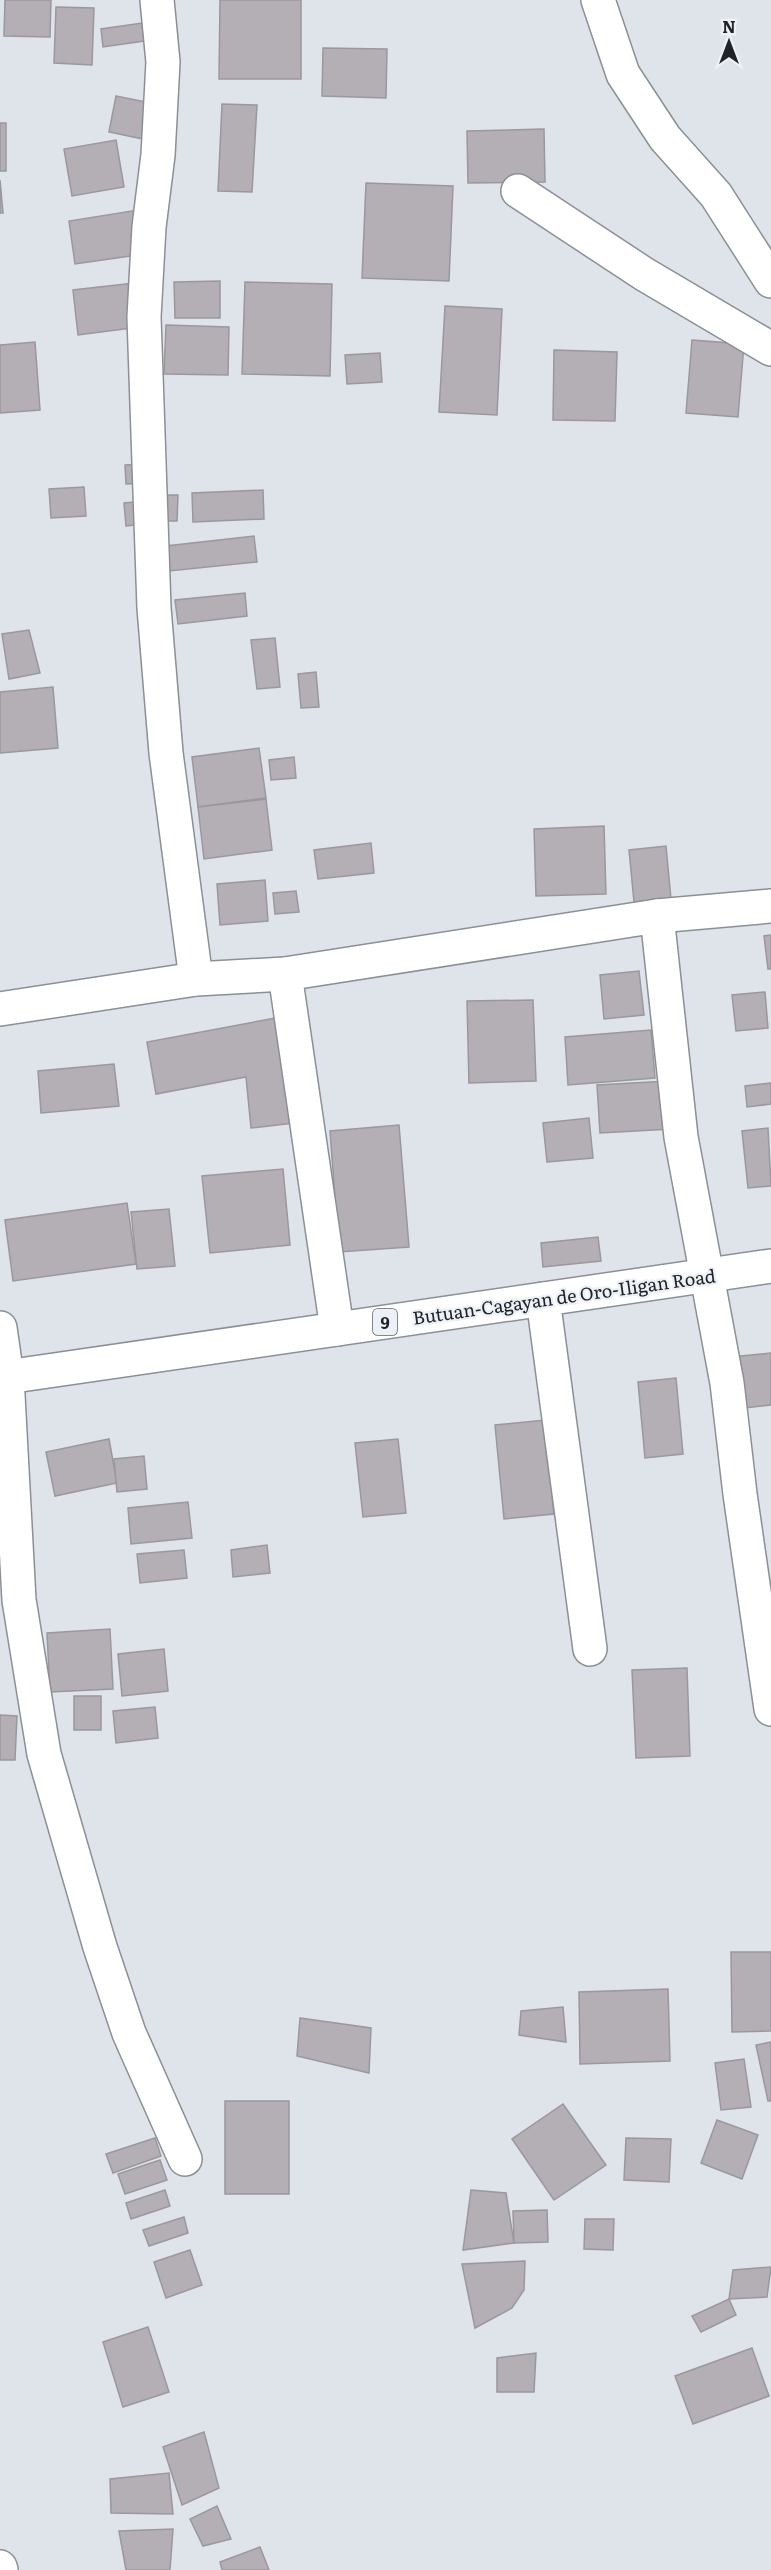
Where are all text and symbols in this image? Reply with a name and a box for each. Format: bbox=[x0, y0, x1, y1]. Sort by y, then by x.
north arrow bbox=[699, 12, 759, 72]
text: N bbox=[722, 14, 736, 38]
street label: Butuan-Cagayan de Oro-Iligan Road bbox=[411, 1261, 717, 1331]
road number: 9 bbox=[373, 1309, 397, 1335]

